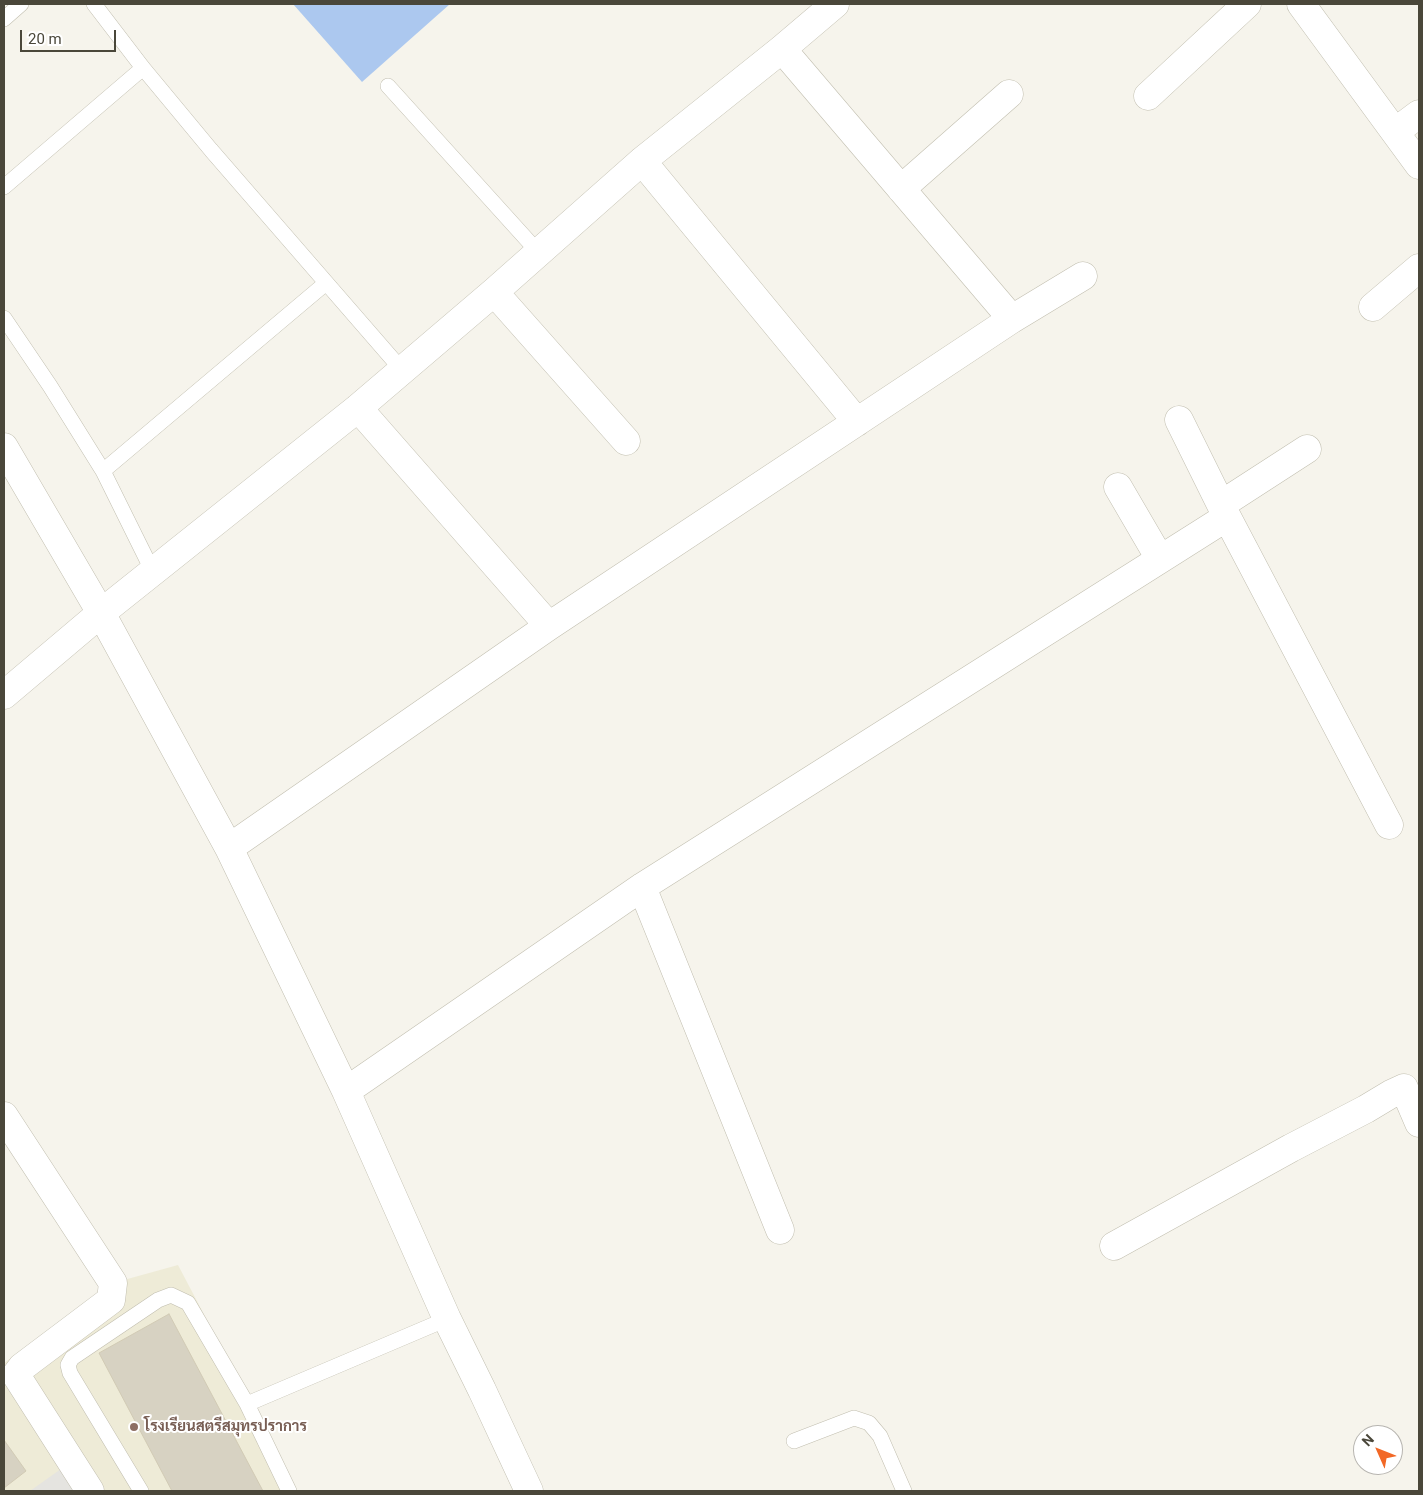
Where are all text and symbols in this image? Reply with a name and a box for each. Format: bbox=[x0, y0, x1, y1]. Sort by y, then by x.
scale bar bbox=[22, 20, 119, 52]
text: 20 m bbox=[28, 30, 62, 48]
place label: โรงเรียนสตรีสมุทรปราการ bbox=[144, 1418, 307, 1436]
marker: โรงเรียนสตรีสมุทรปราการ bbox=[128, 1421, 140, 1433]
north arrow bbox=[1353, 1425, 1403, 1475]
text: N bbox=[1359, 1431, 1377, 1449]

